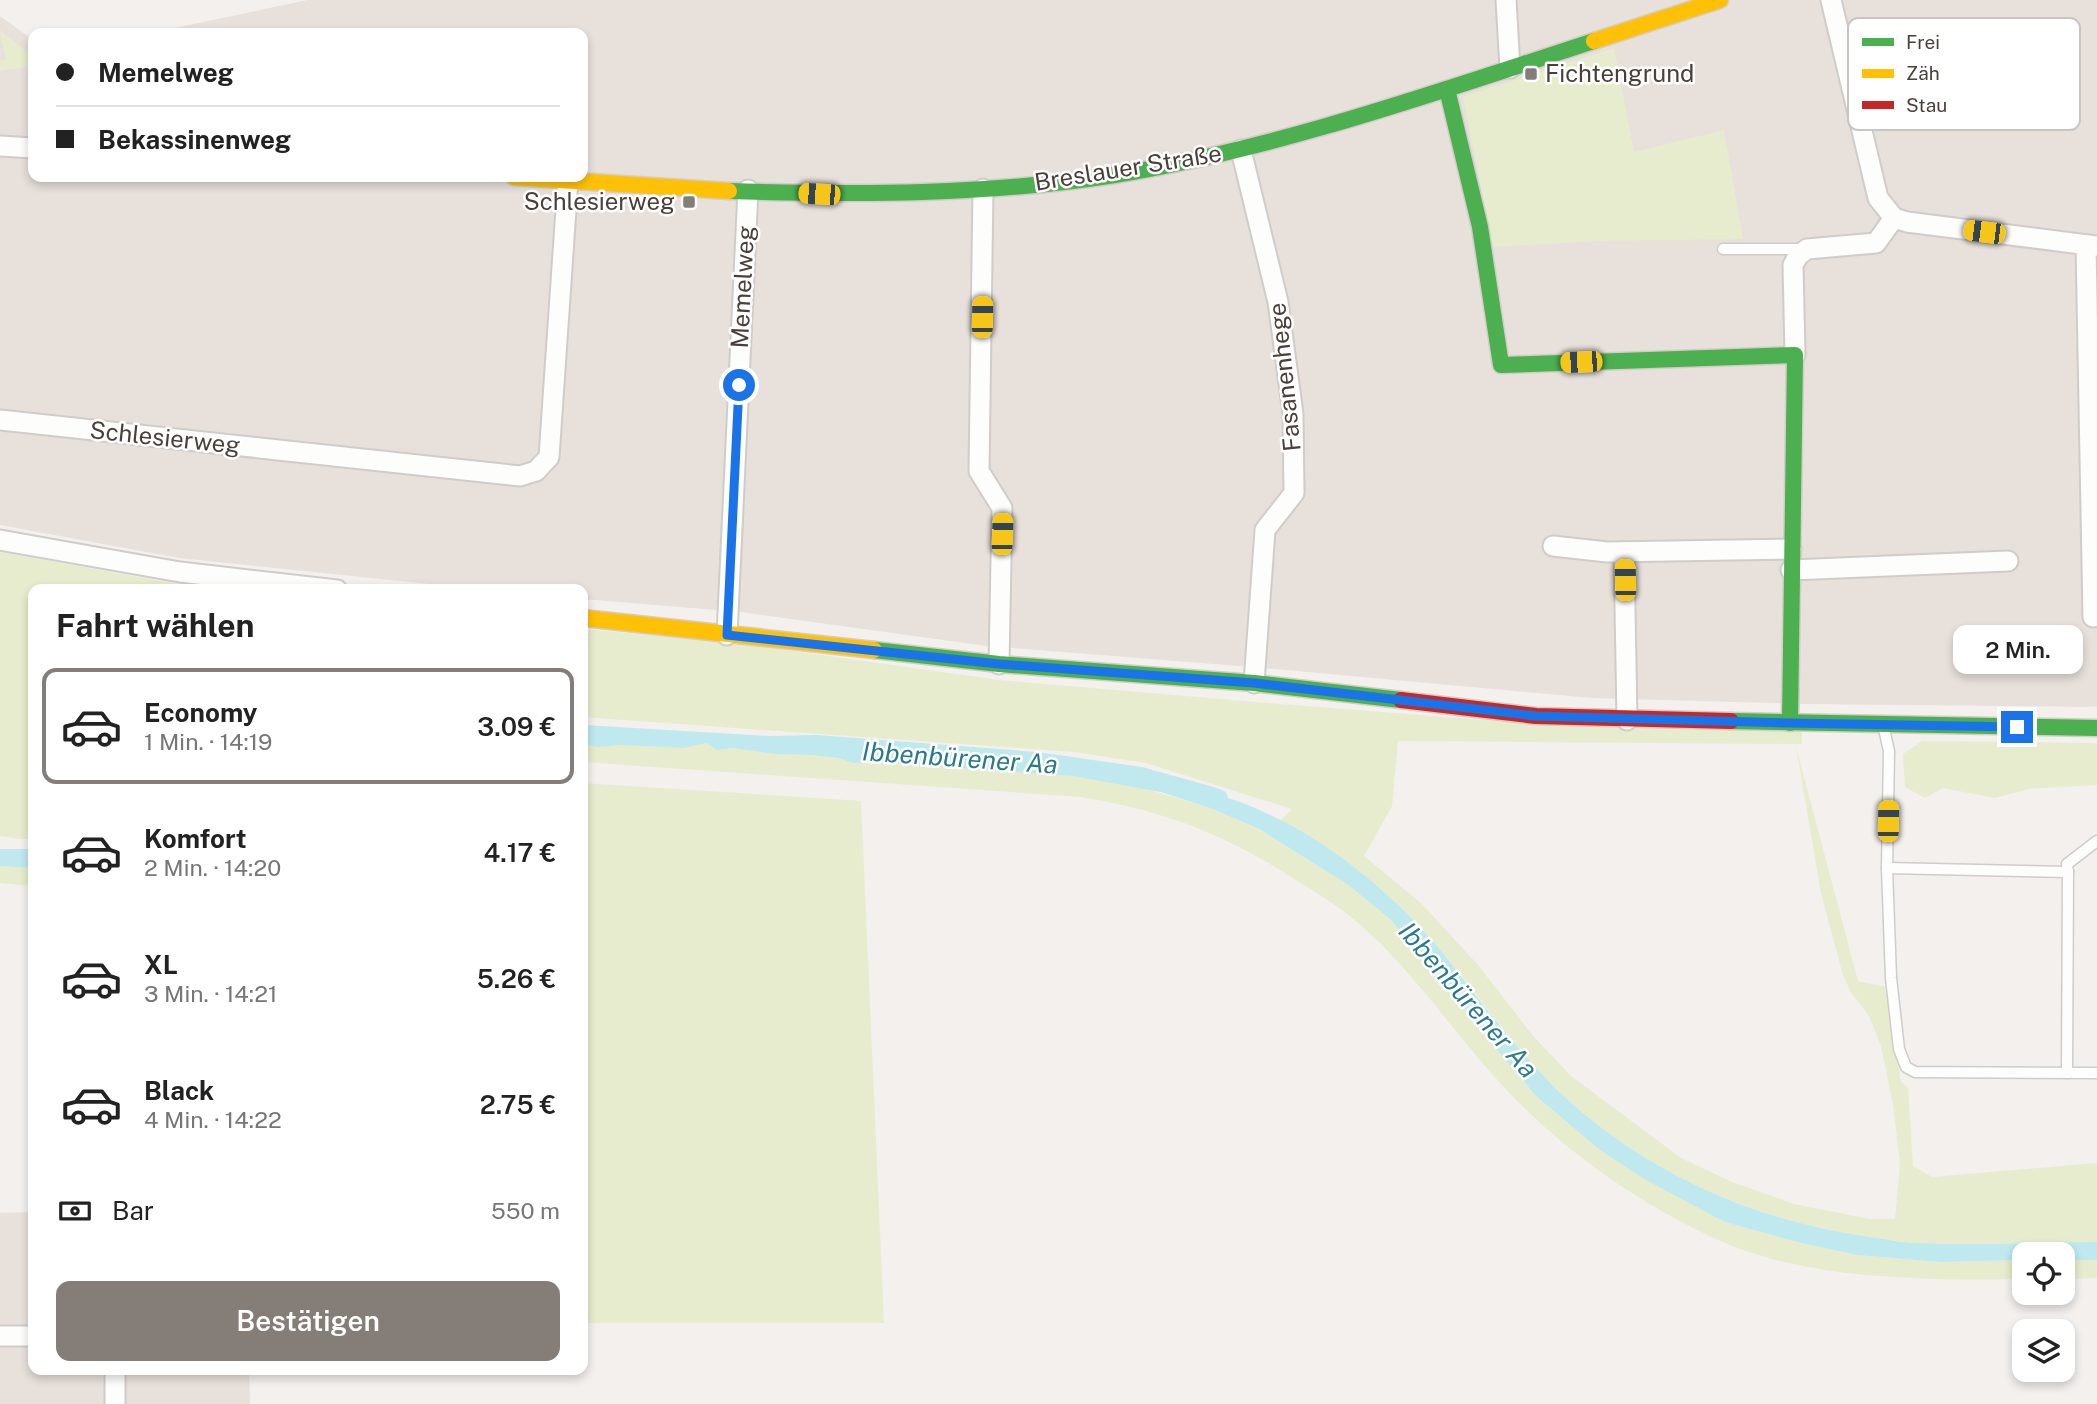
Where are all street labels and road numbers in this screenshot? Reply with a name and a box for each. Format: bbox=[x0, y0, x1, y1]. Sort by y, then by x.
street label: Breslauer Straße bbox=[1032, 138, 1223, 196]
street label: Memelweg bbox=[725, 225, 759, 349]
street label: Fasanenhege bbox=[1262, 301, 1306, 453]
street label: Schlesierweg bbox=[88, 415, 242, 459]

